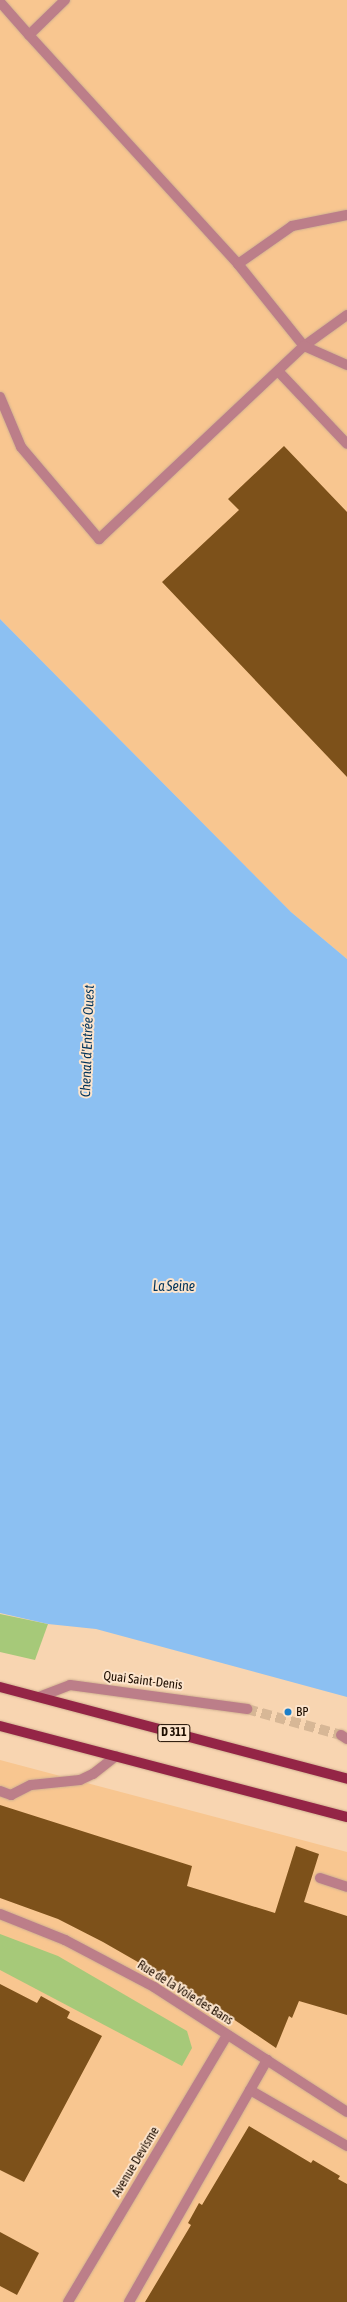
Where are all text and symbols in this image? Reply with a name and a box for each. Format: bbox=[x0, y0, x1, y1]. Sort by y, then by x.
water label: Chenal d'Entrée Ouest bbox=[77, 985, 97, 1097]
water label: La Seine bbox=[153, 1278, 195, 1294]
street label: Quai Saint-Denis bbox=[103, 1668, 183, 1694]
place label: BP bbox=[296, 1704, 309, 1720]
marker: BP bbox=[283, 1707, 293, 1717]
road number: D 311 bbox=[157, 1723, 191, 1743]
street label: Rue de la Voie des Bans bbox=[134, 1957, 236, 2029]
street label: Avenue Devisme bbox=[109, 2124, 163, 2200]

